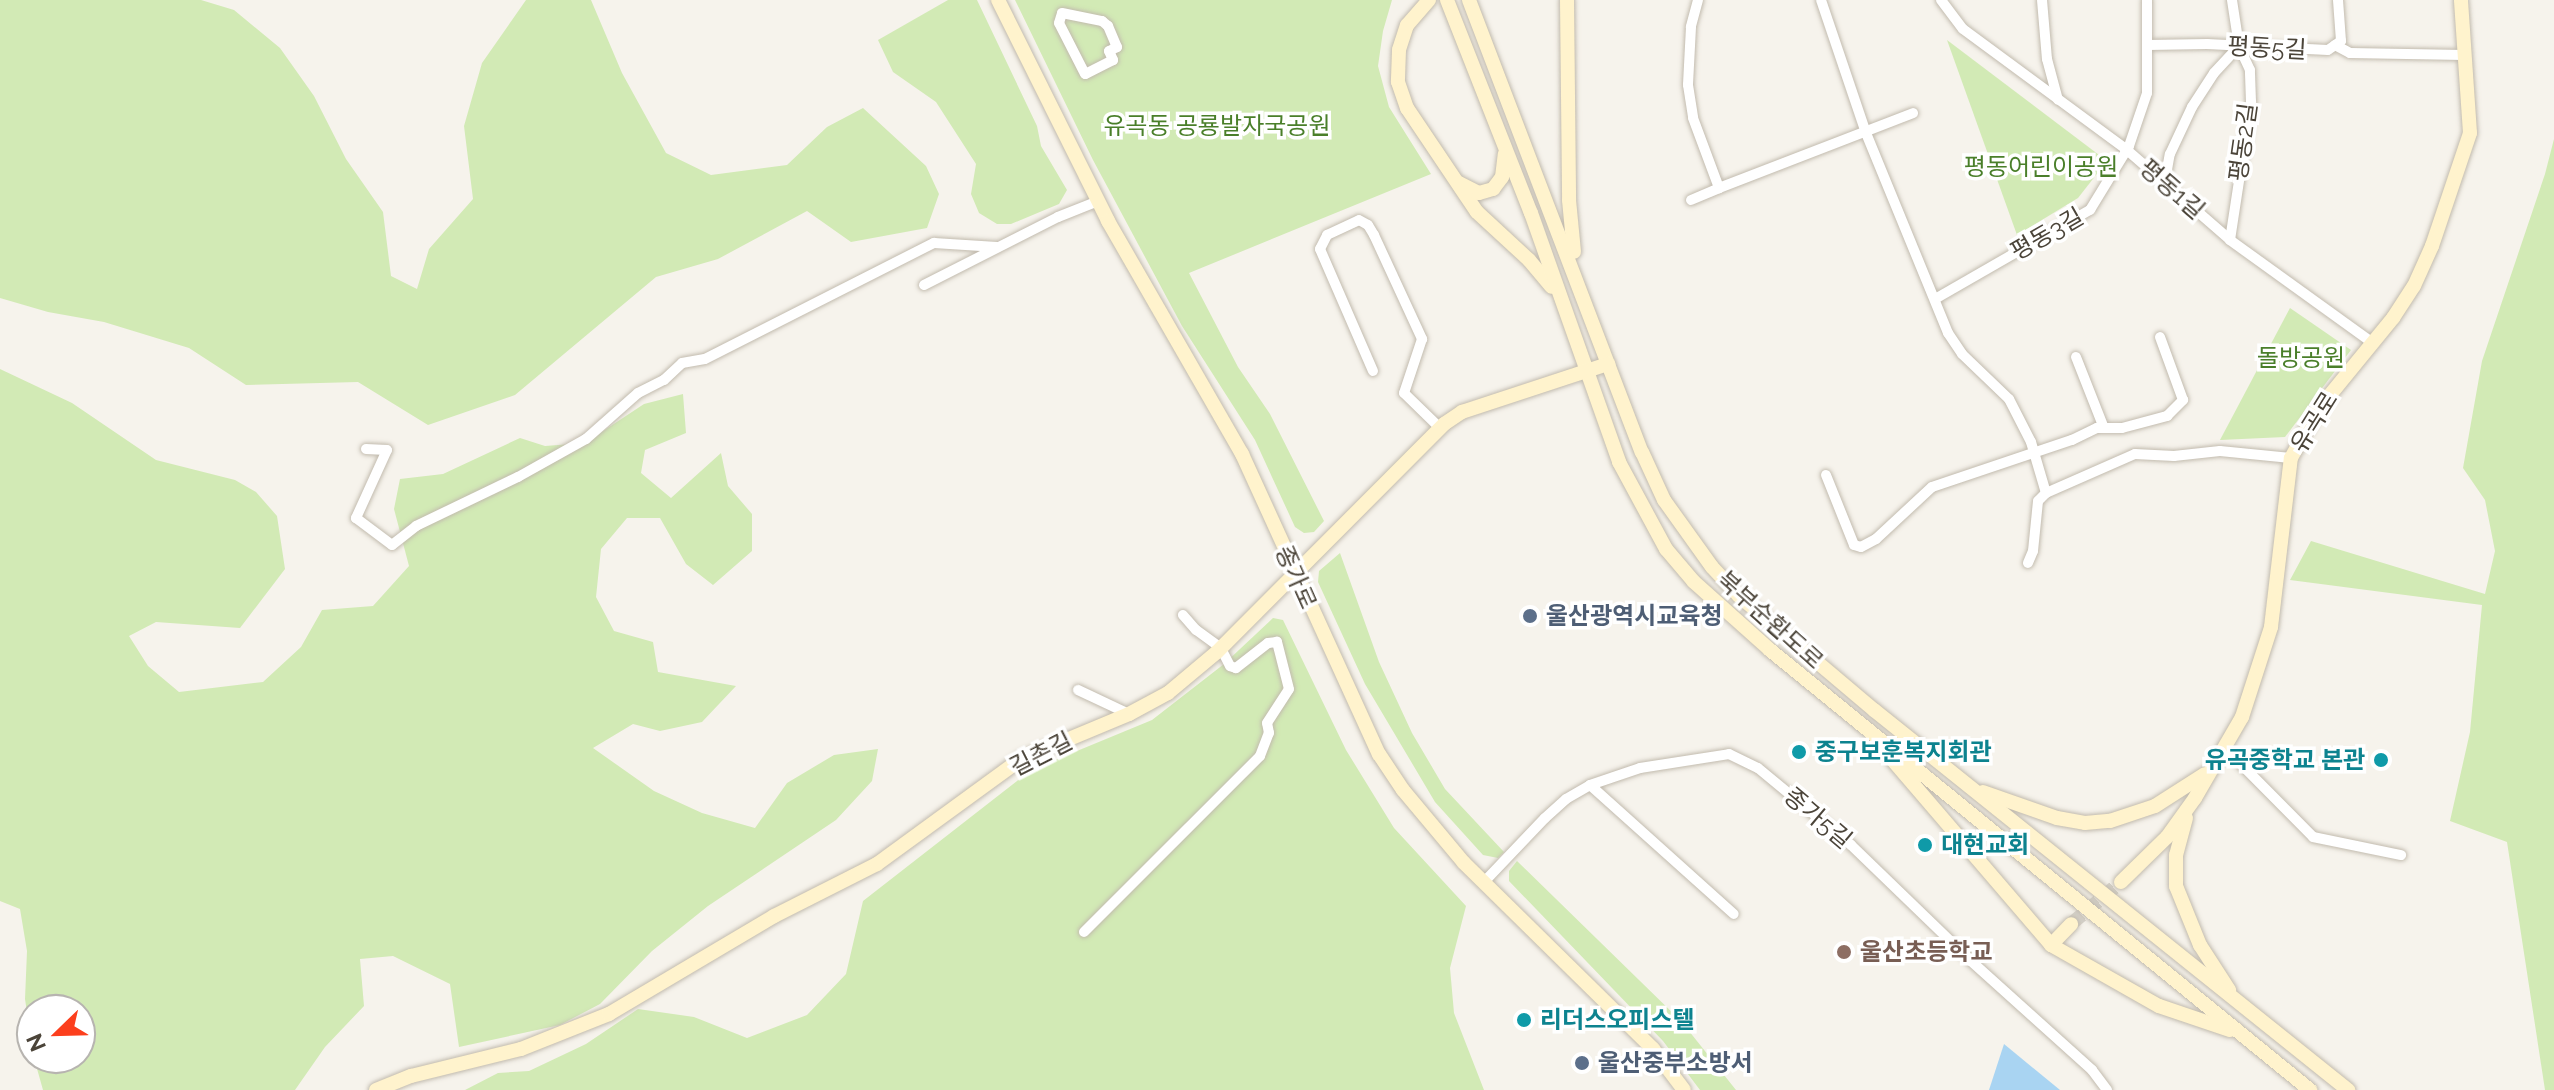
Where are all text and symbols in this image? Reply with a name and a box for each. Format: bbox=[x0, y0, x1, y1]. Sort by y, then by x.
street label: 평동5길 bbox=[2227, 32, 2307, 64]
street label: 평동2길 bbox=[2223, 101, 2263, 183]
park label: 유곡동 공룡발자국공원 bbox=[1104, 112, 1330, 140]
park label: 평동어린이공원 bbox=[1964, 153, 2118, 181]
street label: 평동1길 bbox=[2134, 153, 2210, 225]
street label: 평동3길 bbox=[2006, 202, 2088, 266]
park label: 돌방공원 bbox=[2257, 344, 2345, 372]
street label: 유곡로 bbox=[2284, 386, 2344, 458]
street label: 종가로 bbox=[1269, 541, 1323, 613]
street label: 북부순환도로 bbox=[1711, 565, 1829, 675]
place label: 울산광역시교육청 bbox=[1546, 602, 1723, 630]
marker: 울산광역시교육청 bbox=[1521, 607, 1539, 625]
street label: 길촌길 bbox=[1005, 726, 1077, 782]
place label: 중구보훈복지회관 bbox=[1815, 738, 1992, 766]
marker: 중구보훈복지회관 bbox=[1790, 743, 1808, 761]
place label: 유곡중학교 본관 bbox=[2205, 746, 2365, 774]
marker: 유곡중학교 본관 bbox=[2372, 751, 2390, 769]
street label: 종가5길 bbox=[1778, 781, 1858, 855]
place label: 대현교회 bbox=[1941, 831, 2029, 859]
marker: 대현교회 bbox=[1916, 836, 1934, 854]
place label: 울산초등학교 bbox=[1860, 938, 1992, 966]
marker: 울산초등학교 bbox=[1835, 943, 1853, 961]
north arrow bbox=[16, 994, 96, 1074]
place label: 리더스오피스텔 bbox=[1540, 1006, 1695, 1034]
marker: 리더스오피스텔 bbox=[1515, 1011, 1533, 1029]
text: N bbox=[21, 1030, 51, 1055]
place label: 울산중부소방서 bbox=[1598, 1049, 1753, 1077]
marker: 울산중부소방서 bbox=[1573, 1054, 1591, 1072]

